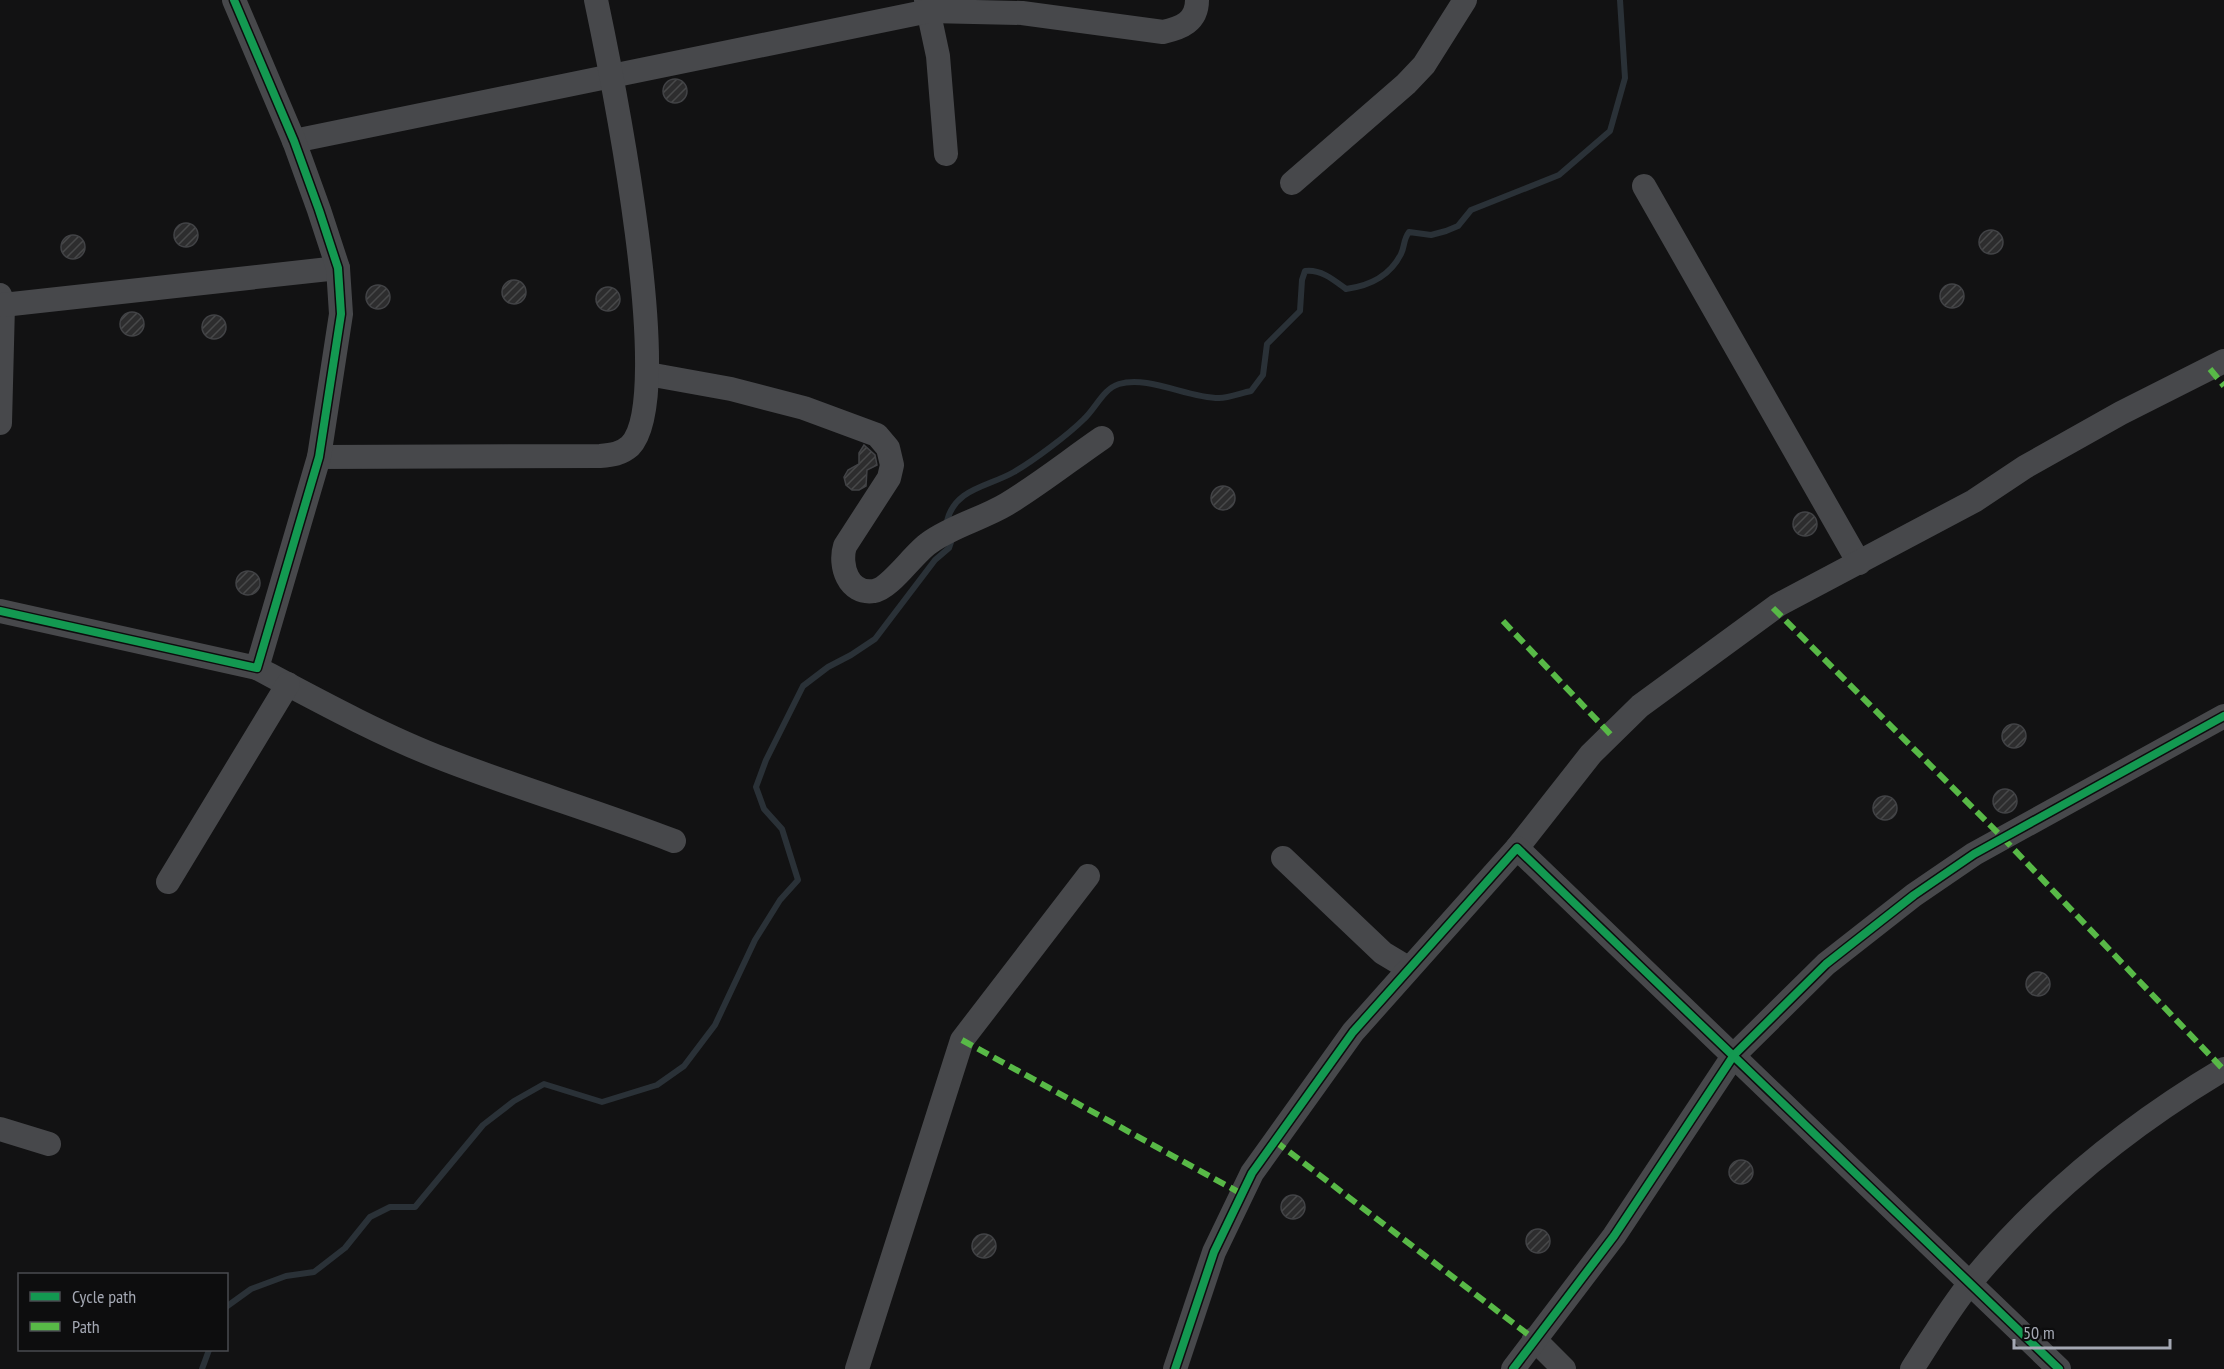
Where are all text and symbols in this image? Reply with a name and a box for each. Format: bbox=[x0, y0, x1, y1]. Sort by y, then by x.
legend bbox=[18, 1273, 228, 1351]
text: Cycle path bbox=[72, 1285, 136, 1308]
scale bar bbox=[2014, 1312, 2170, 1350]
text: Path bbox=[72, 1315, 100, 1338]
text: 50 m bbox=[2023, 1321, 2055, 1344]

